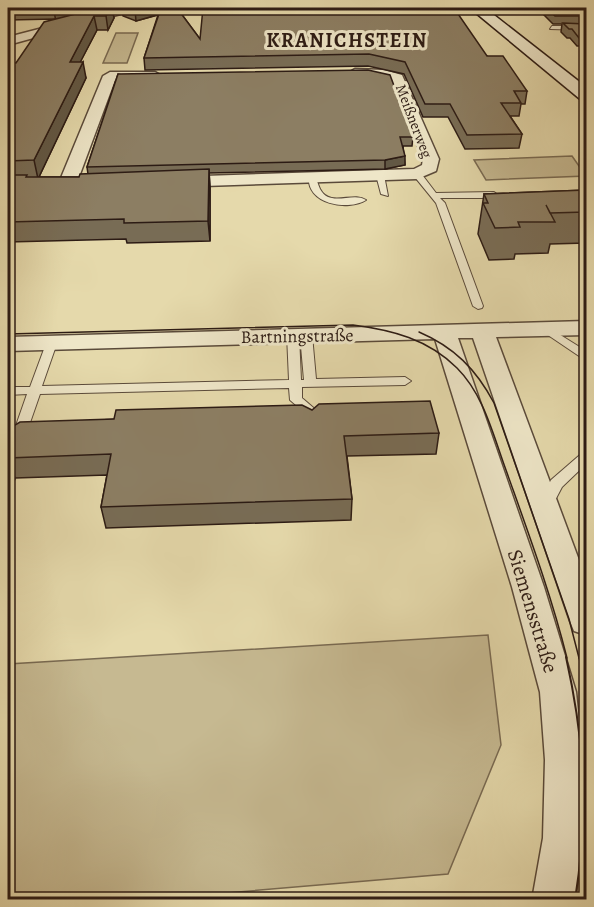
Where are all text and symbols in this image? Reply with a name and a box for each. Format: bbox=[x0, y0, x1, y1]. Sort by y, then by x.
district label: KRANICHSTEIN bbox=[266, 27, 428, 54]
street label: Meißnerweg bbox=[391, 81, 437, 161]
street label: Bartningstraße bbox=[240, 323, 354, 349]
street label: Siemensstraße bbox=[501, 546, 565, 676]

